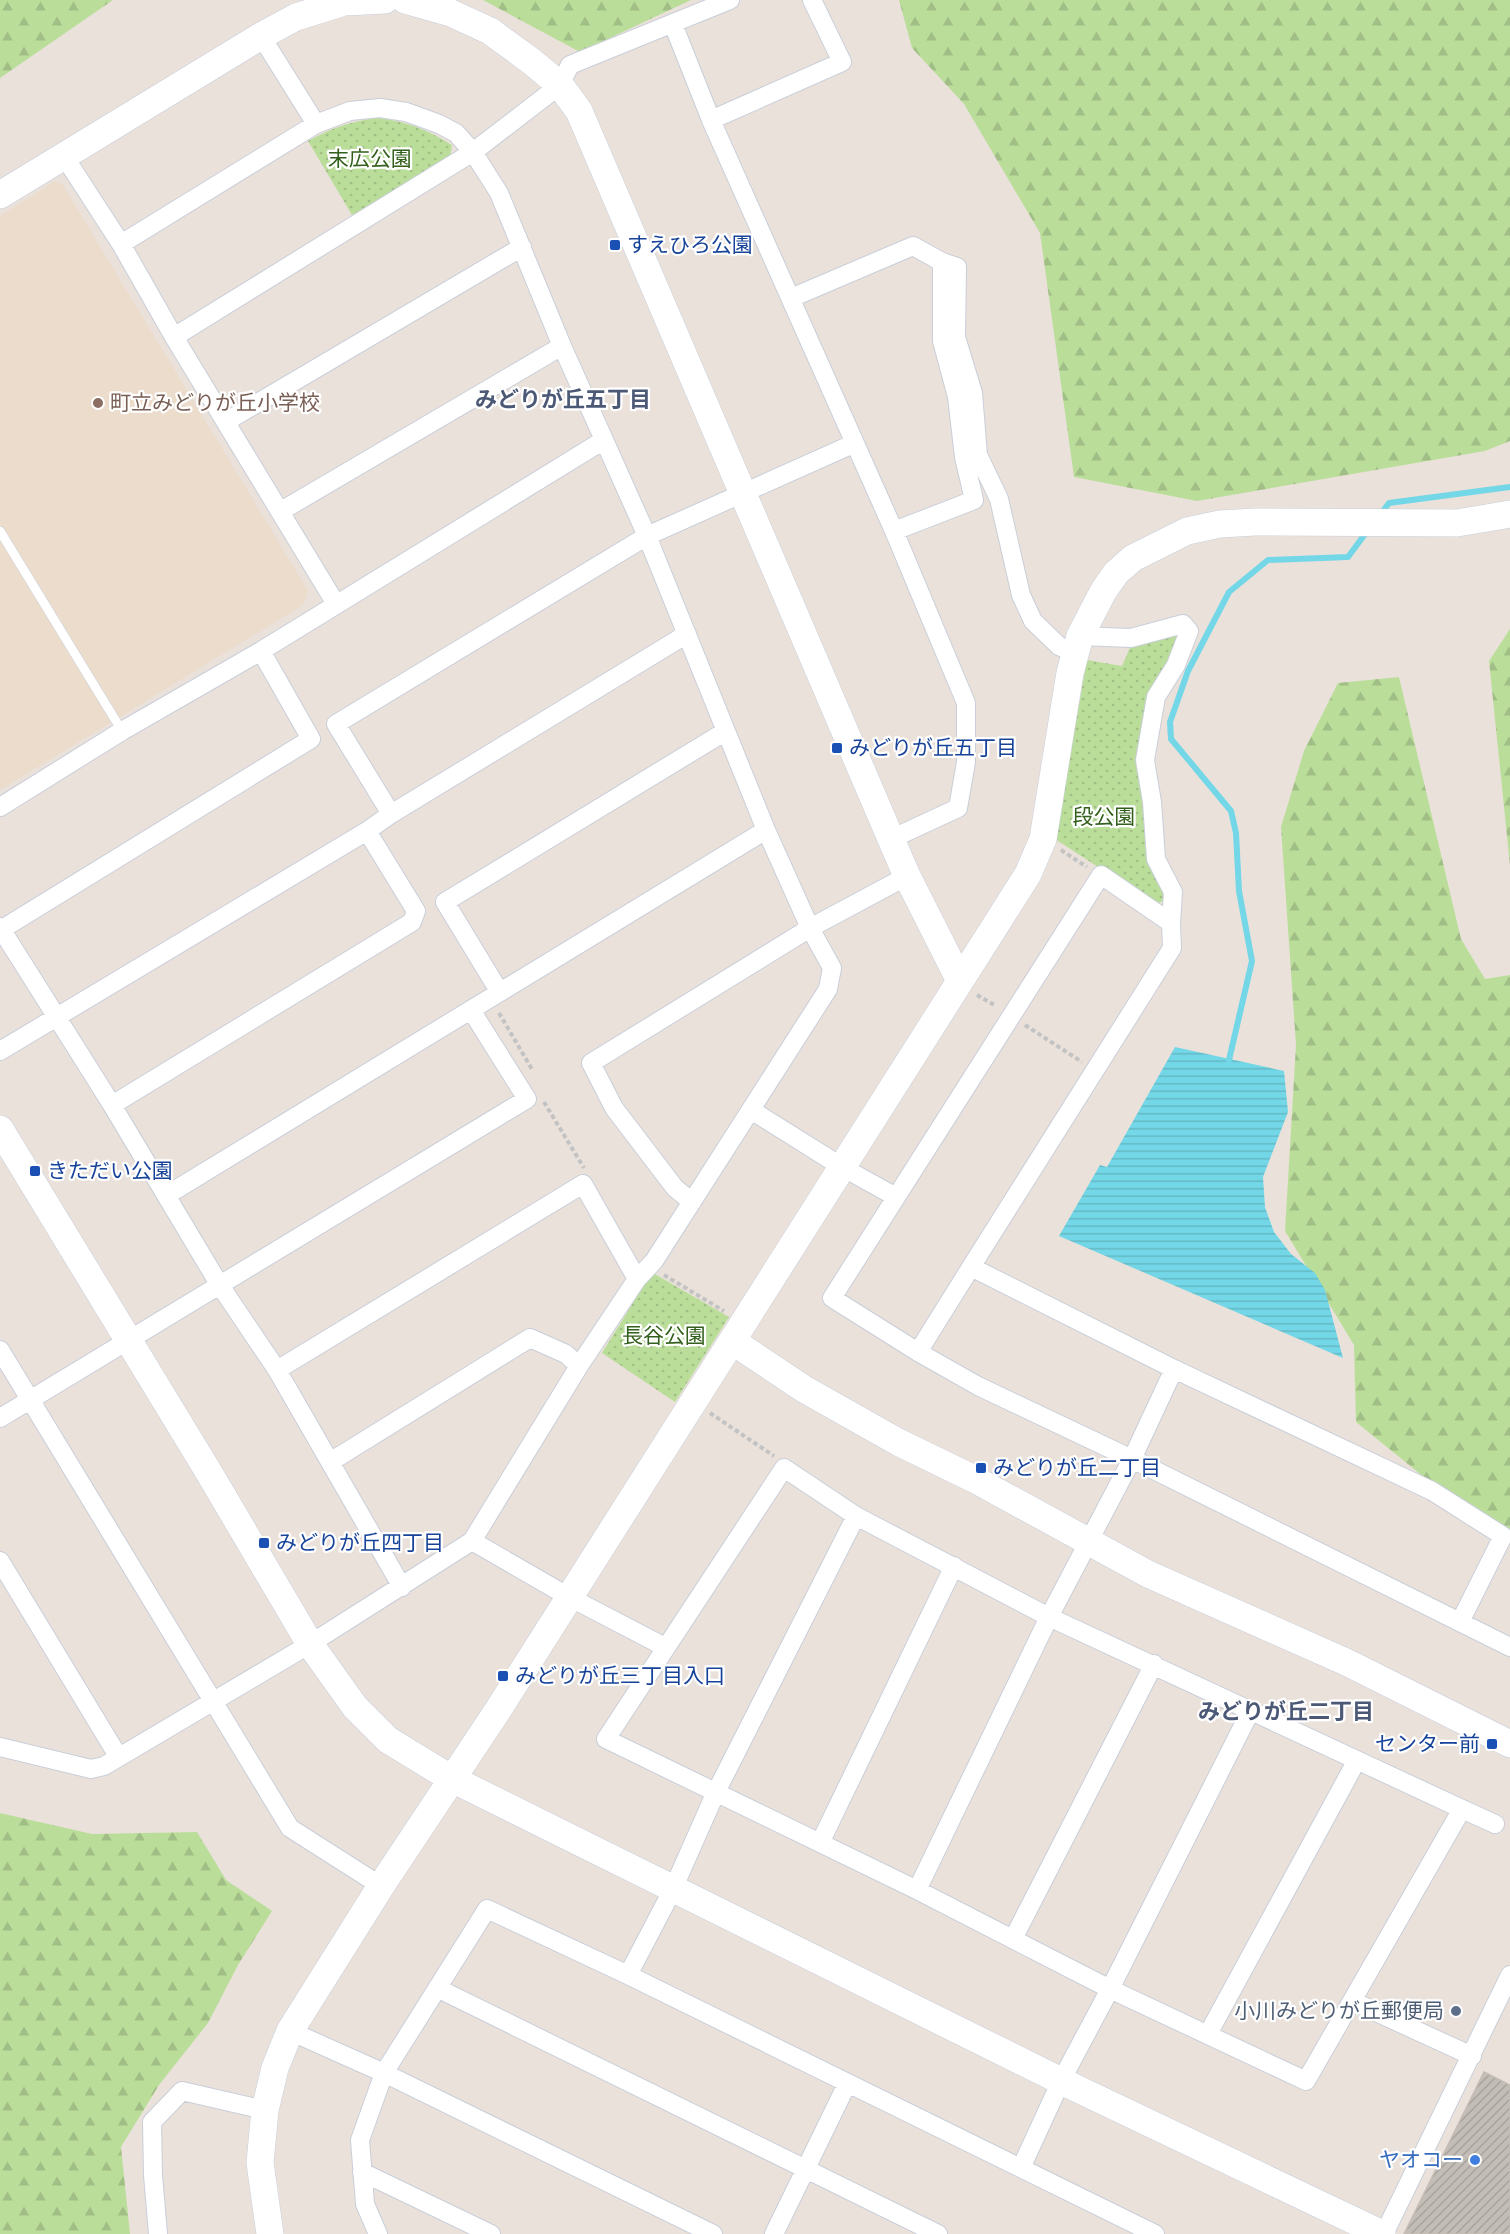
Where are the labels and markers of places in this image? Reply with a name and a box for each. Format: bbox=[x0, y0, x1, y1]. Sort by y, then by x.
place label: すえひろ公園 bbox=[627, 230, 753, 260]
marker: すえひろ公園 bbox=[608, 238, 622, 252]
place label: 町立みどりが丘小学校 bbox=[110, 388, 320, 418]
marker: 町立みどりが丘小学校 bbox=[91, 396, 105, 410]
place label: みどりが丘五丁目 bbox=[849, 733, 1017, 763]
marker: みどりが丘五丁目 bbox=[830, 741, 844, 755]
place label: きただい公園 bbox=[47, 1156, 173, 1186]
marker: きただい公園 bbox=[28, 1164, 42, 1178]
place label: みどりが丘二丁目 bbox=[993, 1453, 1161, 1483]
marker: みどりが丘二丁目 bbox=[974, 1461, 988, 1475]
place label: みどりが丘四丁目 bbox=[276, 1528, 444, 1558]
marker: みどりが丘四丁目 bbox=[257, 1536, 271, 1550]
place label: みどりが丘三丁目入口 bbox=[515, 1661, 725, 1691]
marker: みどりが丘三丁目入口 bbox=[496, 1669, 510, 1683]
place label: センター前 bbox=[1375, 1729, 1480, 1759]
marker: センター前 bbox=[1485, 1737, 1499, 1751]
place label: 小川みどりが丘郵便局 bbox=[1234, 1996, 1444, 2026]
marker: 小川みどりが丘郵便局 bbox=[1449, 2004, 1463, 2018]
place label: ヤオコー bbox=[1379, 2145, 1463, 2175]
marker: ヤオコー bbox=[1468, 2153, 1482, 2167]

